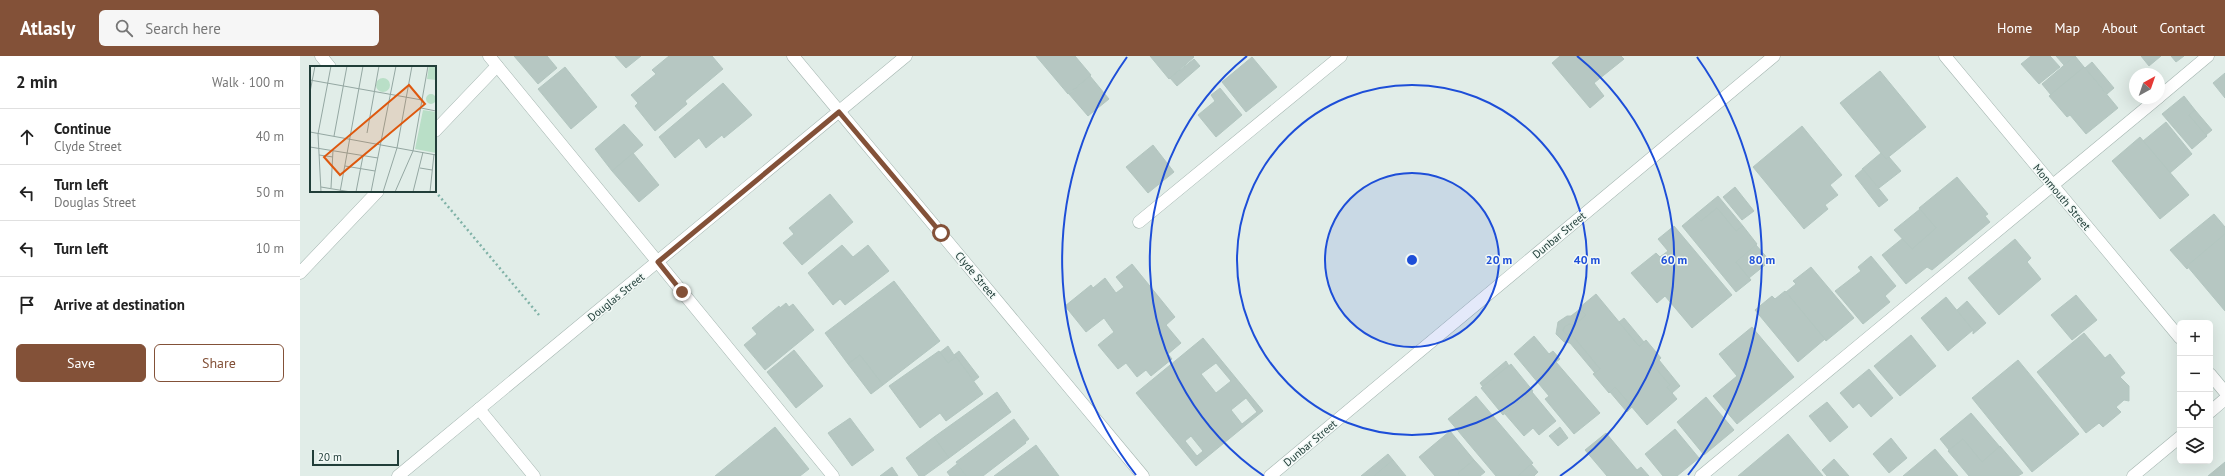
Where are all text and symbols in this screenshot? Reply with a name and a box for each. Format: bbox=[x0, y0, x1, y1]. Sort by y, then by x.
search box bbox=[99, 10, 379, 46]
text: Atlasly bbox=[20, 16, 75, 40]
icon: search bbox=[113, 17, 135, 39]
text: Search here bbox=[145, 19, 221, 38]
text: Home bbox=[1997, 19, 2032, 37]
text: Map bbox=[2054, 19, 2080, 37]
text: About bbox=[2102, 19, 2138, 37]
text: Contact bbox=[2160, 19, 2205, 37]
inset map bbox=[310, 66, 436, 192]
north arrow bbox=[2129, 68, 2165, 104]
text: 2 min bbox=[16, 71, 57, 93]
text: Walk · 100 m bbox=[212, 74, 284, 91]
text: Continue bbox=[54, 119, 111, 138]
icon: ahead bbox=[16, 126, 38, 148]
text: 40 m bbox=[256, 128, 284, 145]
text: Clyde Street bbox=[54, 138, 122, 155]
street label: Monmouth Street bbox=[2030, 161, 2094, 233]
text: Turn left bbox=[54, 175, 108, 194]
icon: left bbox=[16, 182, 38, 204]
text: 50 m bbox=[256, 184, 284, 201]
text: Douglas Street bbox=[54, 194, 136, 211]
street label: Dunbar Street bbox=[1529, 208, 1589, 261]
route start bbox=[932, 224, 950, 242]
icon: left bbox=[16, 238, 38, 260]
text: Turn left bbox=[54, 239, 108, 258]
text: 10 m bbox=[256, 240, 284, 257]
street label: Clyde Street bbox=[952, 249, 1000, 302]
text: 20 m bbox=[1486, 252, 1512, 267]
text: 40 m bbox=[1574, 252, 1600, 267]
text: 60 m bbox=[1661, 252, 1687, 267]
text: 80 m bbox=[1749, 252, 1775, 267]
centre of rings bbox=[1405, 253, 1419, 267]
street label: Douglas Street bbox=[585, 270, 648, 324]
route end bbox=[673, 283, 691, 301]
icon: arrive bbox=[16, 294, 38, 316]
text: Arrive at destination bbox=[54, 295, 185, 314]
map controls bbox=[2177, 320, 2213, 464]
button: + bbox=[2177, 320, 2213, 356]
button: Save bbox=[16, 344, 146, 382]
button: Share bbox=[154, 344, 284, 382]
button: − bbox=[2177, 356, 2213, 392]
button: locate bbox=[2177, 392, 2213, 428]
street label: Dunbar Street bbox=[1280, 416, 1340, 469]
button: layers bbox=[2177, 428, 2213, 464]
scale bar bbox=[312, 448, 399, 467]
text: 20 m bbox=[318, 450, 342, 464]

